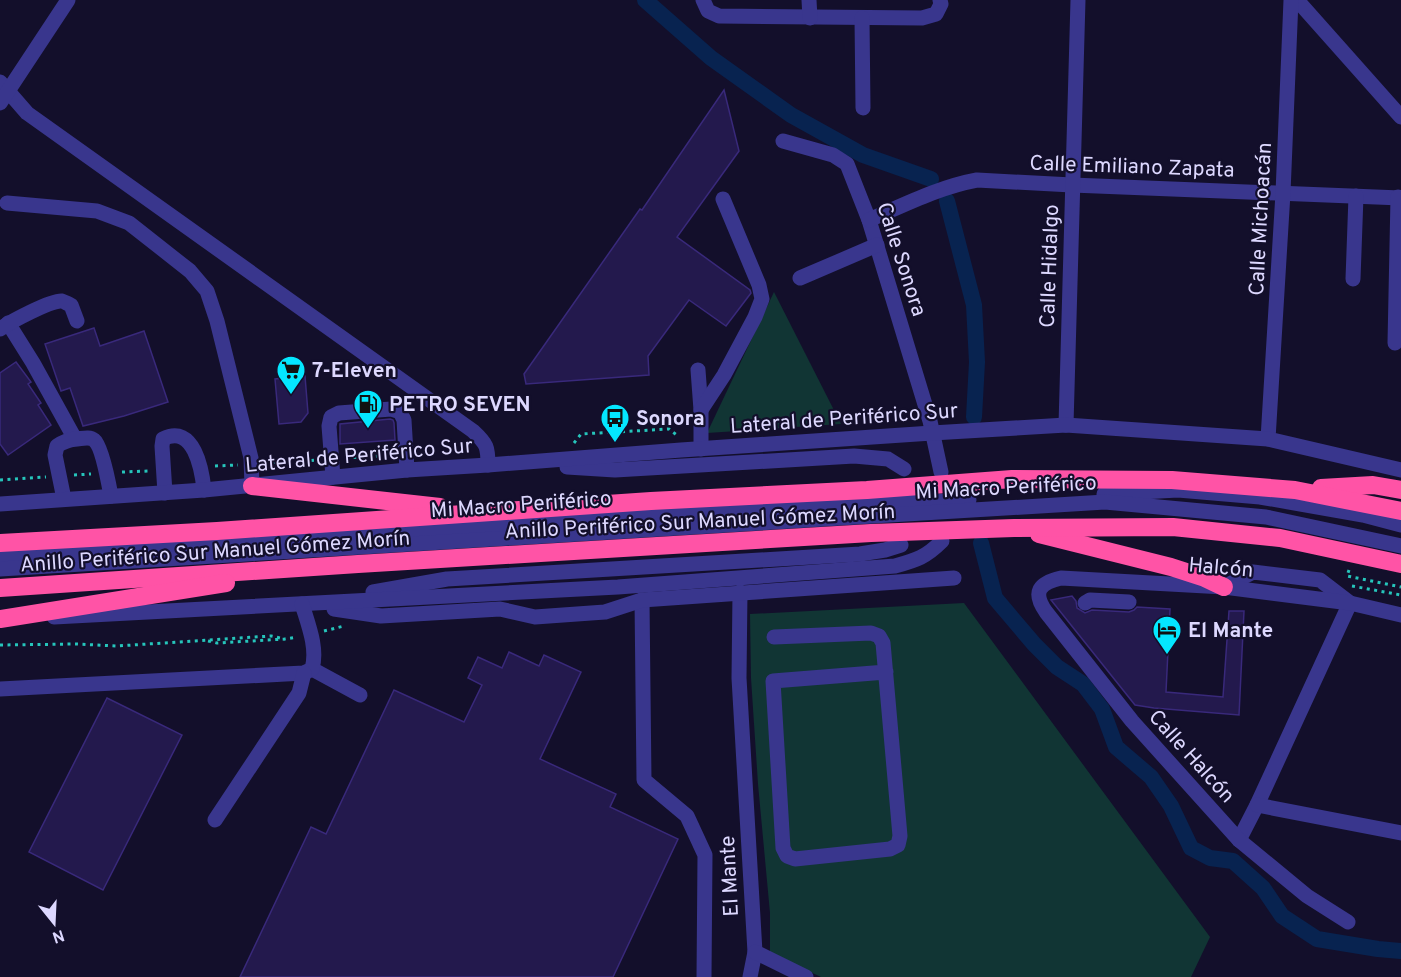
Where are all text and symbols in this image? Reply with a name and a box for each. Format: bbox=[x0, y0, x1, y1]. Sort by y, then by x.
street label: Calle Michoacán bbox=[1244, 142, 1279, 296]
street label: Calle Emiliano Zapata bbox=[1029, 150, 1235, 185]
street label: Calle Sonora bbox=[869, 199, 932, 320]
street label: Calle Hidalgo bbox=[1035, 204, 1066, 328]
supermarket icon: 7-Eleven bbox=[275, 354, 307, 396]
place label: 7-Eleven bbox=[312, 358, 397, 385]
fuel station icon: PETRO SEVEN bbox=[352, 388, 384, 430]
place label: PETRO SEVEN bbox=[389, 392, 531, 419]
street label: Lateral de Periférico Sur bbox=[729, 398, 959, 441]
bus stop icon: Sonora bbox=[599, 402, 631, 444]
place label: Sonora bbox=[636, 406, 705, 433]
street label: Lateral de Periférico Sur bbox=[244, 433, 474, 480]
street label: Mi Macro Periférico bbox=[915, 470, 1097, 507]
street label: Mi Macro Periférico bbox=[430, 486, 613, 525]
street label: Anillo Periférico Sur Manuel Gómez Morín bbox=[504, 499, 896, 546]
street label: Anillo Periférico Sur Manuel Gómez Morín bbox=[19, 525, 411, 580]
street label: Halcón bbox=[1187, 552, 1254, 585]
hotel icon: El Mante bbox=[1151, 614, 1183, 656]
place label: El Mante bbox=[1188, 618, 1273, 645]
street label: Calle Halcón bbox=[1142, 705, 1240, 809]
street label: El Mante bbox=[715, 835, 746, 917]
north arrow bbox=[24, 893, 84, 953]
text: N bbox=[49, 924, 67, 947]

